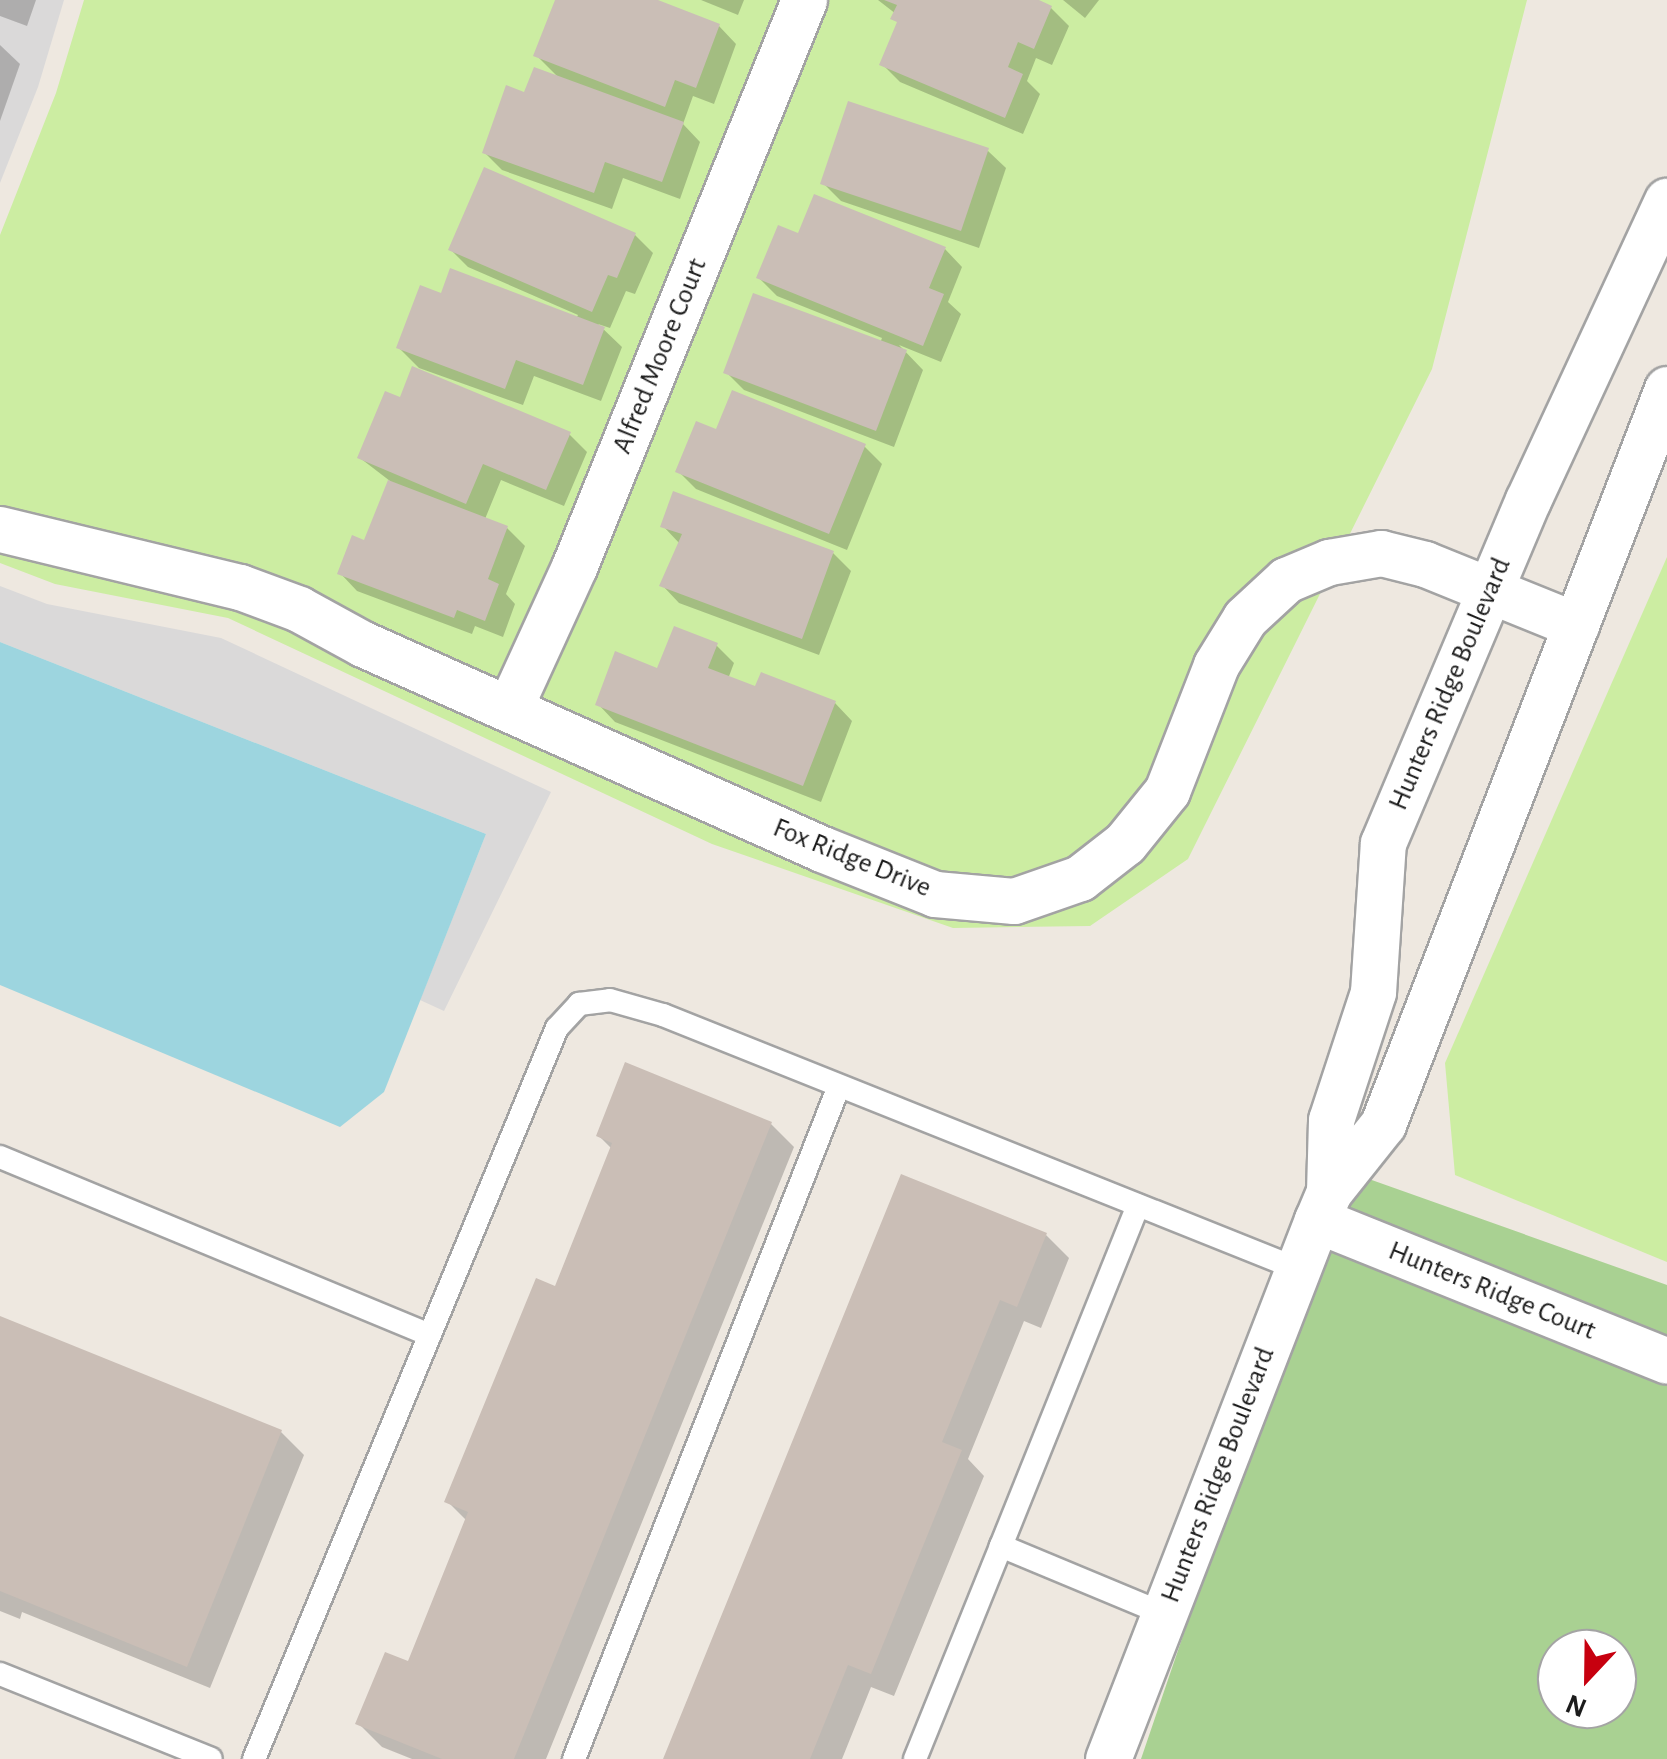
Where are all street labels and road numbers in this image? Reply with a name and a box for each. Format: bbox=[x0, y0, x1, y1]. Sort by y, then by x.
street label: Alfred Moore Court bbox=[606, 253, 714, 459]
street label: Hunters Ridge Boulevard bbox=[1382, 553, 1518, 815]
street label: Fox Ridge Drive bbox=[768, 811, 936, 905]
street label: Hunters Ridge Court bbox=[1383, 1234, 1601, 1348]
street label: Hunters Ridge Boulevard bbox=[1154, 1342, 1282, 1608]

